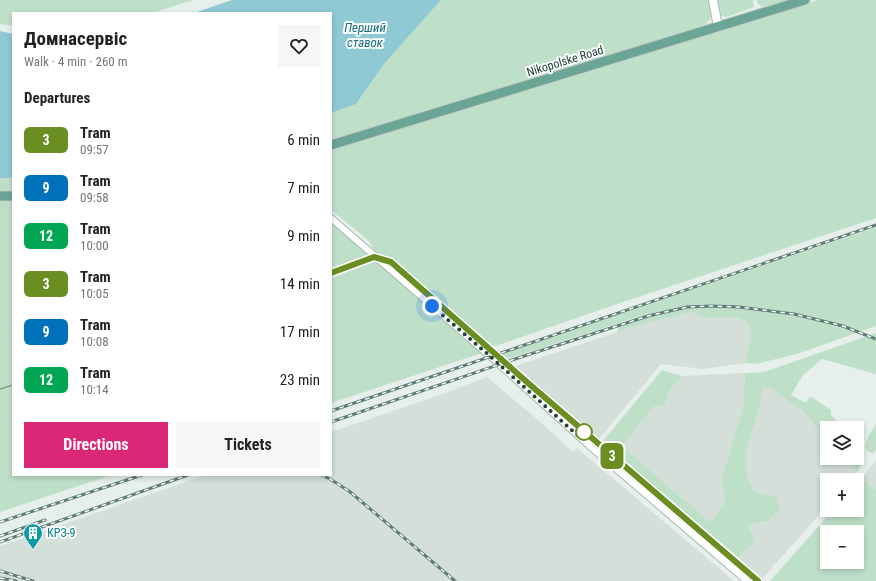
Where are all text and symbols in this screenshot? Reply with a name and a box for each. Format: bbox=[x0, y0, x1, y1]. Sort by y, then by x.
water label: Перший ставок bbox=[344, 20, 386, 50]
button: heart bbox=[278, 25, 320, 67]
text: Домнасервіс bbox=[24, 27, 127, 50]
street label: Nikopolske Road bbox=[525, 43, 605, 79]
text: Walk · 4 min · 260 m bbox=[24, 54, 128, 69]
text: Departures bbox=[24, 89, 90, 107]
text: Tram bbox=[80, 124, 111, 142]
text: 6 min bbox=[287, 131, 320, 149]
text: 3 bbox=[42, 132, 50, 148]
text: 09:57 bbox=[80, 142, 109, 157]
text: Tram bbox=[80, 172, 111, 190]
text: 7 min bbox=[287, 179, 320, 197]
text: 9 bbox=[42, 180, 50, 196]
text: 09:58 bbox=[80, 190, 109, 205]
text: Tram bbox=[80, 220, 111, 238]
text: 9 min bbox=[287, 227, 320, 245]
text: 12 bbox=[39, 228, 53, 244]
text: 10:00 bbox=[80, 238, 109, 253]
text: Tram bbox=[80, 268, 111, 286]
text: 14 min bbox=[280, 275, 320, 293]
text: 3 bbox=[42, 276, 50, 292]
text: 10:05 bbox=[80, 286, 109, 301]
your location bbox=[422, 296, 442, 316]
text: Tram bbox=[80, 316, 111, 334]
text: 17 min bbox=[280, 323, 320, 341]
text: 9 bbox=[42, 324, 50, 340]
text: 10:08 bbox=[80, 334, 109, 349]
text: Tram bbox=[80, 364, 111, 382]
text: 23 min bbox=[280, 371, 320, 389]
text: 12 bbox=[39, 372, 53, 388]
text: 10:14 bbox=[80, 382, 109, 397]
map controls bbox=[820, 421, 864, 569]
button: layers bbox=[820, 421, 864, 465]
button: Directions bbox=[24, 422, 168, 468]
button: Tickets bbox=[176, 422, 320, 468]
unlabelled marker bbox=[575, 423, 593, 441]
line badge: 3 bbox=[599, 443, 625, 469]
text: 3 bbox=[608, 448, 616, 464]
button: + bbox=[820, 473, 864, 517]
building icon: КРЗ-9 bbox=[22, 522, 44, 550]
button: − bbox=[820, 525, 864, 569]
place label: КРЗ-9 bbox=[47, 526, 76, 540]

